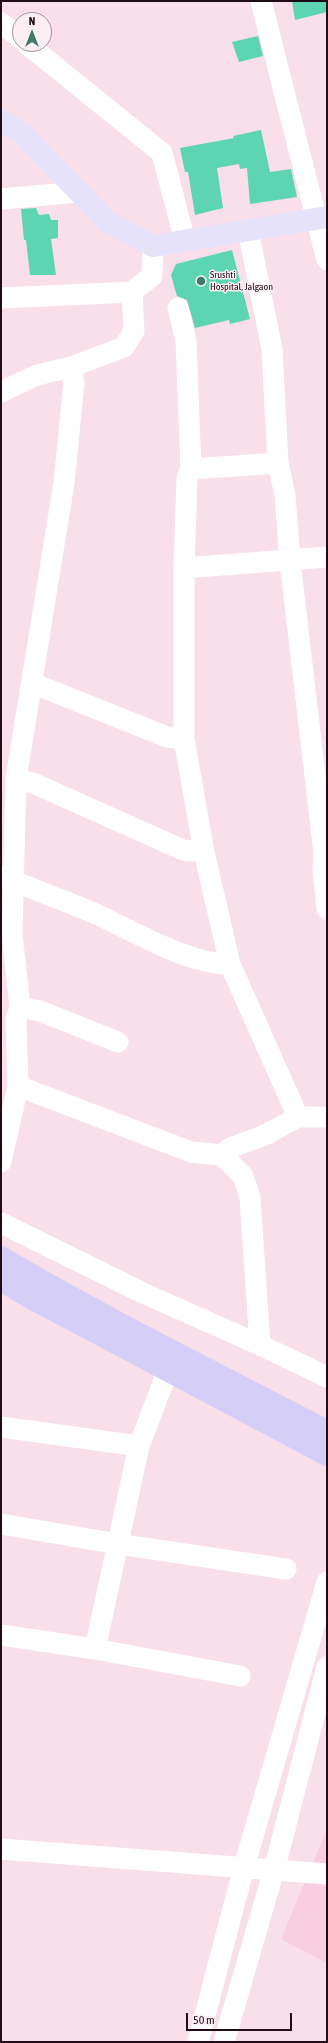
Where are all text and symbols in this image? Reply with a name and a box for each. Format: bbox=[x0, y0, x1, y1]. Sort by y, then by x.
north arrow bbox=[12, 12, 52, 52]
text: N bbox=[29, 15, 35, 27]
place label: Srushti Hospital, Jalgaon bbox=[210, 269, 273, 292]
marker: Srushti Hospital, Jalgaon bbox=[195, 275, 207, 287]
scale bar bbox=[188, 2005, 294, 2031]
text: 50 m bbox=[193, 2013, 215, 2027]

